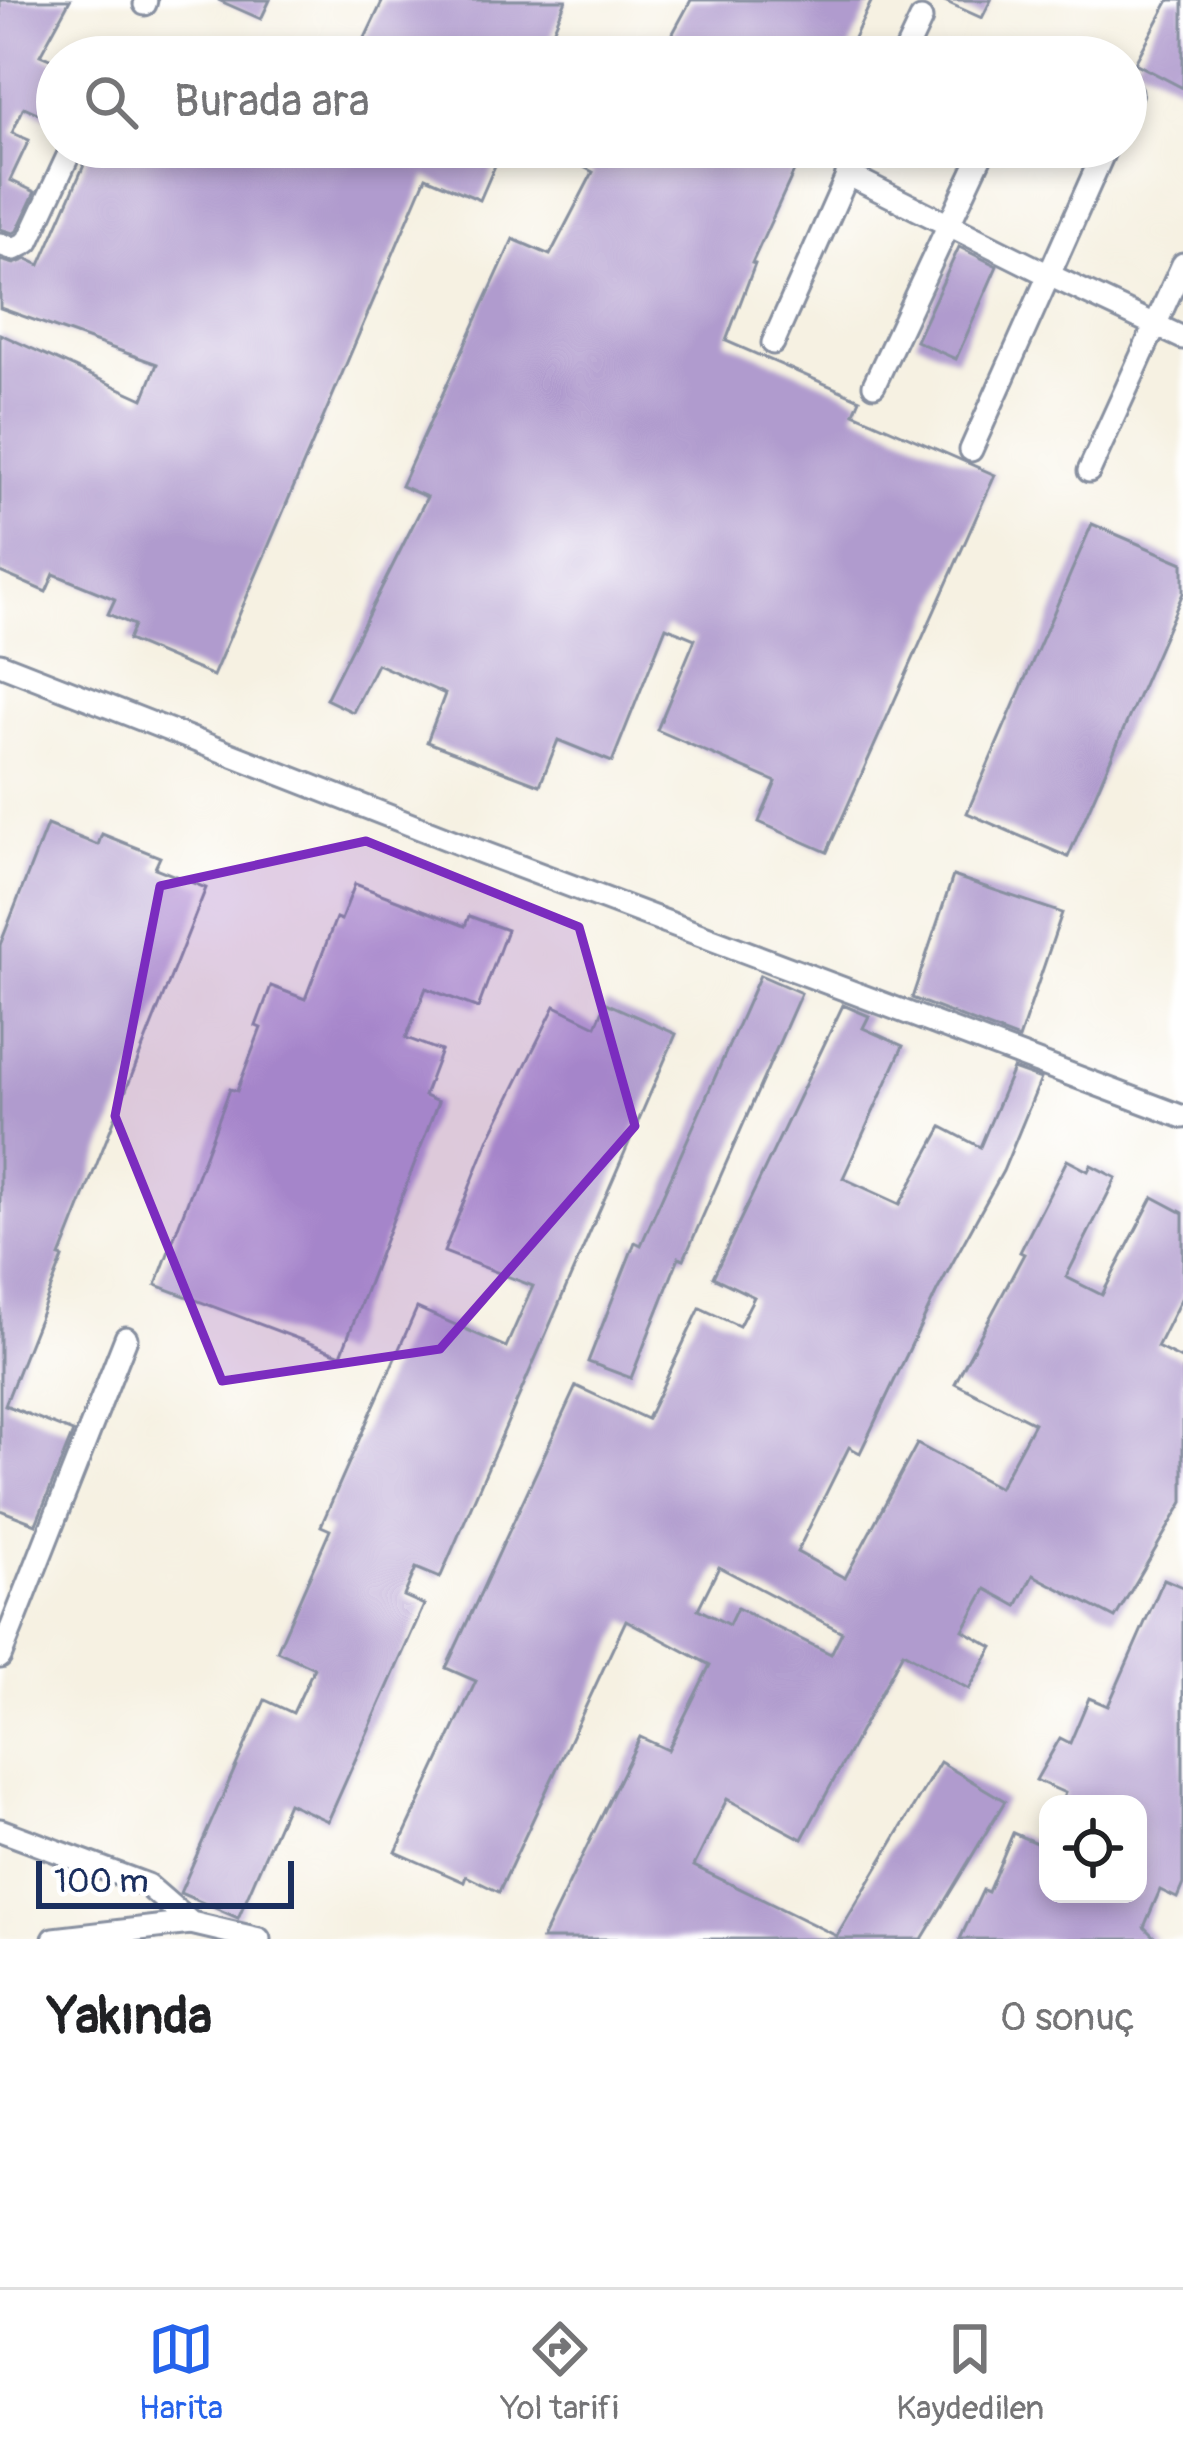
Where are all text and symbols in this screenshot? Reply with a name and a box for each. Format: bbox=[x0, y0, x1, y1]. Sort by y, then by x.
search box bbox=[36, 36, 1147, 168]
icon: search bbox=[78, 69, 144, 135]
text: Burada ara bbox=[174, 74, 370, 130]
map controls bbox=[1039, 1795, 1147, 1903]
button: locate bbox=[1039, 1795, 1147, 1903]
scale bar bbox=[36, 1855, 294, 1908]
text: 100 m bbox=[54, 1861, 148, 1902]
text: Yakında bbox=[48, 1985, 212, 2049]
text: 0 sonuç bbox=[1000, 1993, 1135, 2042]
tab: Harita bbox=[139, 2316, 223, 2429]
tab: Yol tarifi bbox=[501, 2316, 619, 2429]
tab: Kaydedilen bbox=[896, 2316, 1044, 2429]

